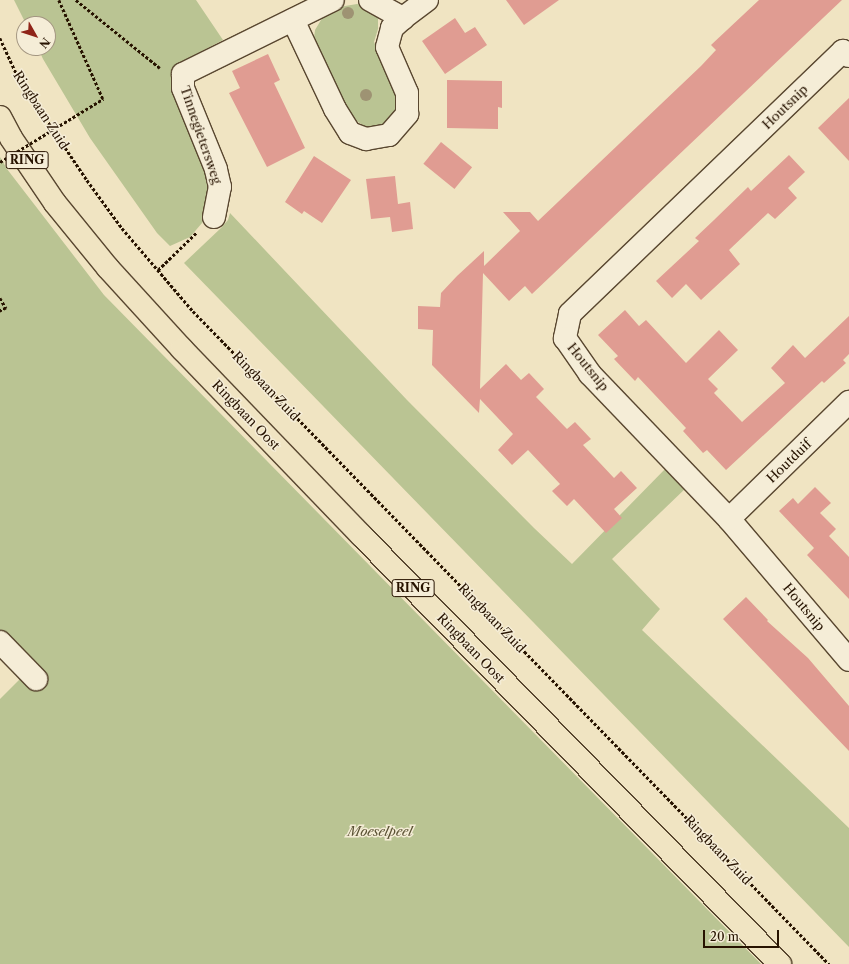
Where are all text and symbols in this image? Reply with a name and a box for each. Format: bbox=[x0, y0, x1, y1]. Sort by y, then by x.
north arrow bbox=[16, 16, 56, 56]
text: N bbox=[36, 35, 53, 51]
street label: Ringbaan Zuid bbox=[10, 68, 72, 152]
street label: Houtsnip bbox=[759, 82, 811, 132]
street label: Tinnegietersweg bbox=[177, 84, 225, 186]
road number: RING bbox=[5, 150, 49, 170]
street label: Houtsnip bbox=[564, 340, 612, 394]
street label: Ringbaan Zuid bbox=[229, 348, 303, 424]
street label: Ringbaan Oost bbox=[209, 377, 283, 453]
street label: Houtduif bbox=[763, 436, 815, 486]
road number: RING bbox=[391, 578, 435, 598]
street label: Ringbaan Zuid bbox=[455, 580, 529, 656]
street label: Houtsnip bbox=[780, 580, 828, 634]
street label: Ringbaan Oost bbox=[434, 610, 508, 686]
street label: Ringbaan Zuid bbox=[681, 812, 755, 888]
park label: Moeselpeel bbox=[348, 823, 412, 839]
scale bar bbox=[705, 922, 781, 948]
text: 20 m bbox=[710, 929, 739, 944]

